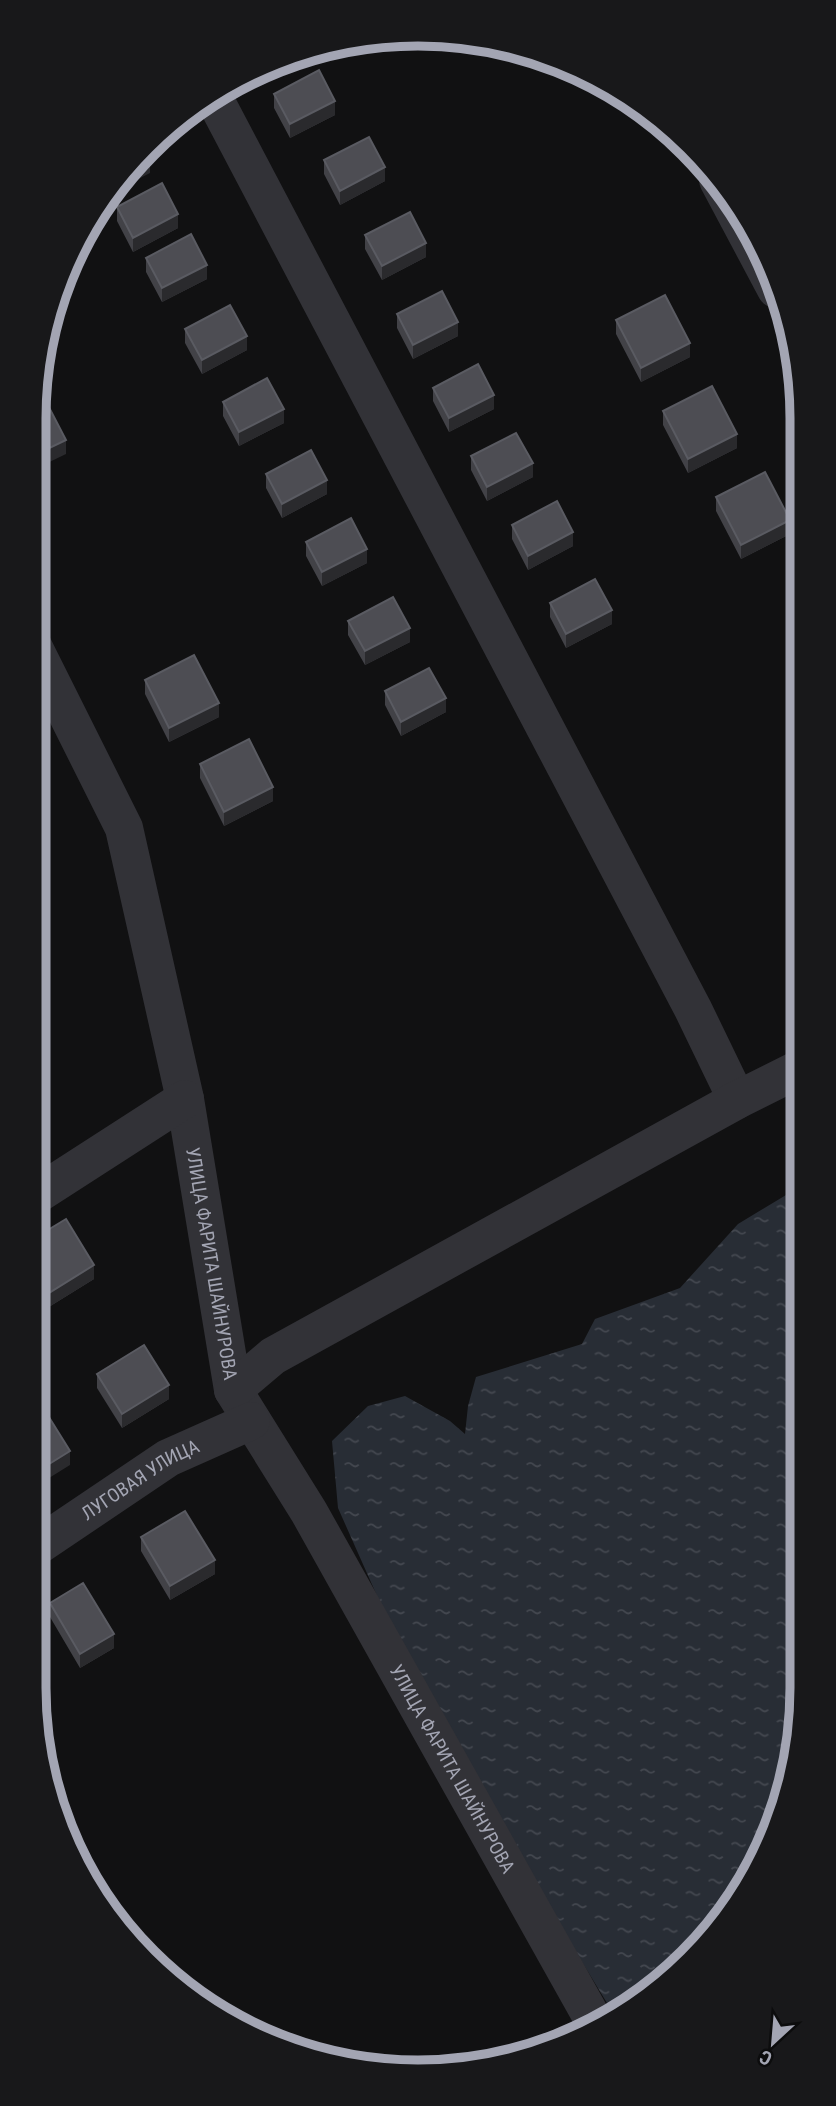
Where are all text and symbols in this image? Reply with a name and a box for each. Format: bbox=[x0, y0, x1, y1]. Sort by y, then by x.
street label: УЛИЦА ФАРИТА ШАЙНУРОВА bbox=[182, 1146, 243, 1382]
street label: ЛУГОВАЯ УЛИЦА bbox=[77, 1434, 203, 1525]
street label: УЛИЦА ФАРИТА ШАЙНУРОВА bbox=[385, 1660, 520, 1877]
north arrow bbox=[738, 2008, 808, 2078]
text: С bbox=[756, 2045, 776, 2071]

